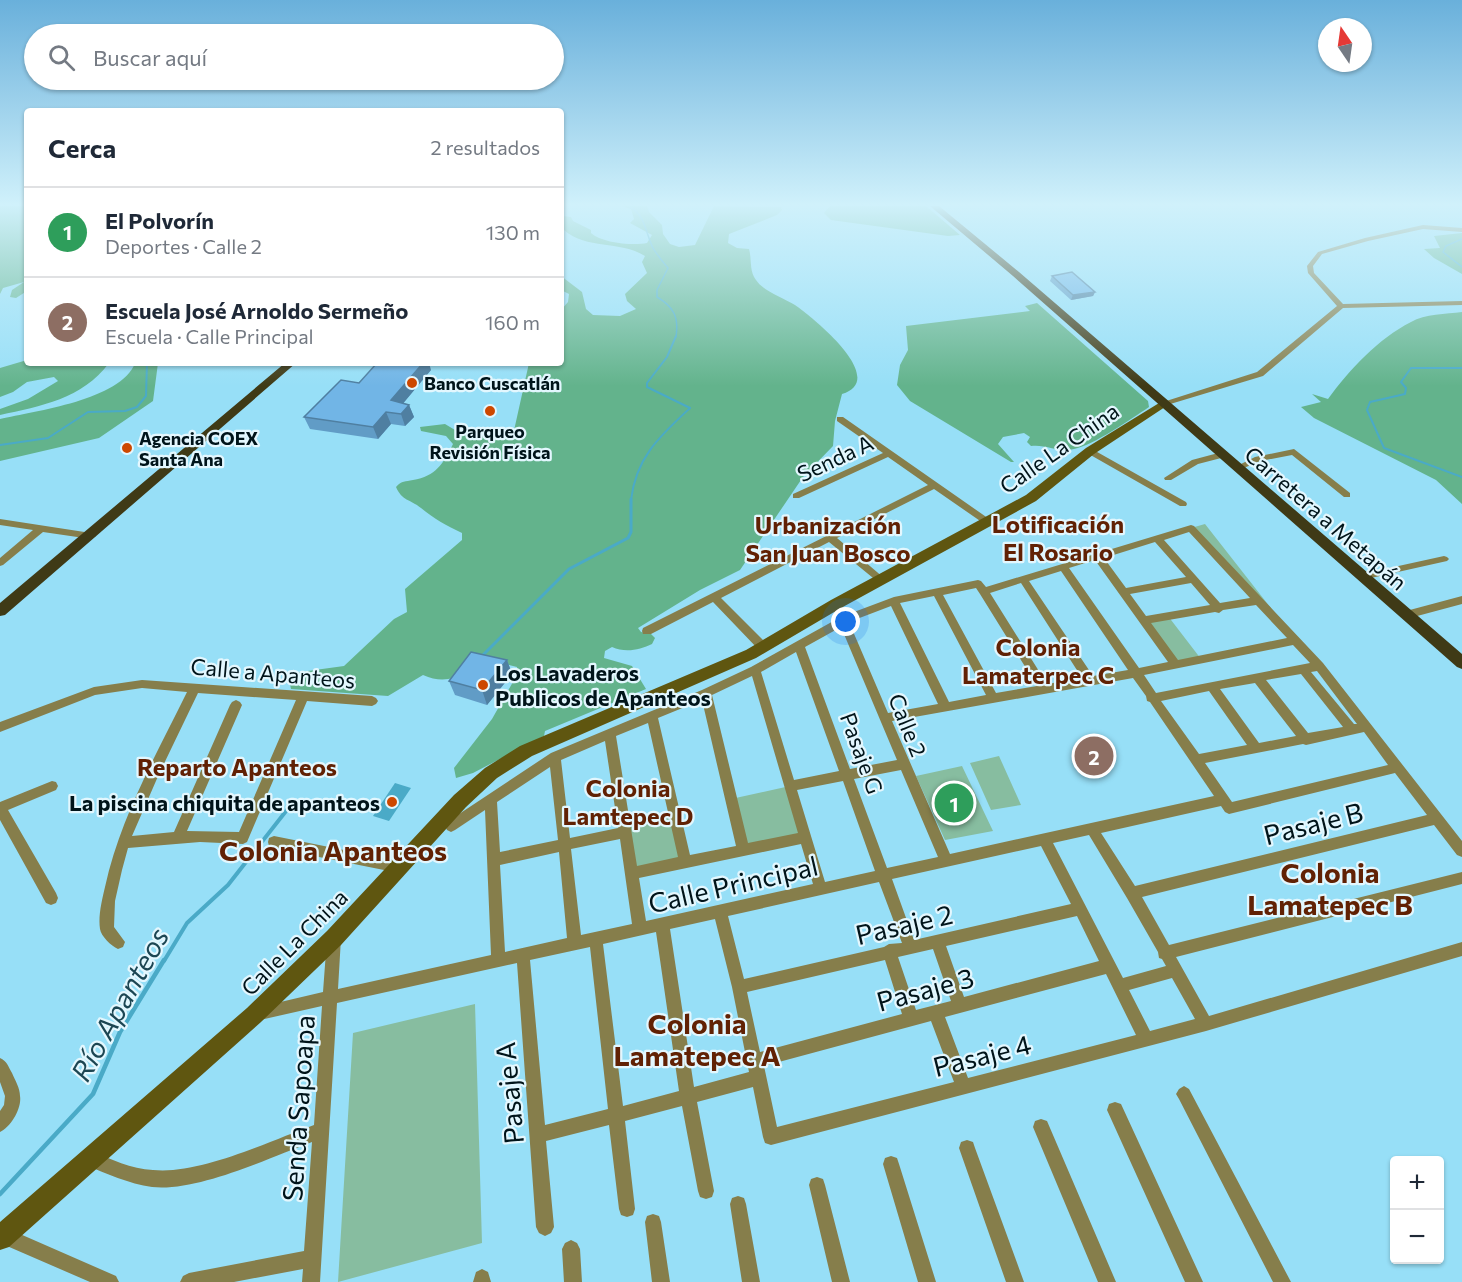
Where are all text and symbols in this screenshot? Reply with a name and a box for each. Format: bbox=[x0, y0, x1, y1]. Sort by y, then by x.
north arrow bbox=[1318, 18, 1372, 72]
search box bbox=[24, 24, 564, 90]
icon: search bbox=[45, 41, 78, 74]
text: Buscar aquí bbox=[93, 44, 207, 71]
text: Cerca bbox=[48, 132, 116, 163]
text: 2 resultados bbox=[430, 135, 540, 159]
text: El Polvorín bbox=[105, 207, 214, 234]
text: 1 bbox=[63, 220, 72, 244]
text: 130 m bbox=[486, 220, 540, 244]
text: Deportes · Calle 2 bbox=[105, 234, 262, 258]
text: Escuela José Arnoldo Sermeño bbox=[105, 297, 408, 324]
text: 2 bbox=[62, 310, 73, 334]
text: 160 m bbox=[485, 310, 540, 334]
text: Escuela · Calle Principal bbox=[105, 324, 314, 348]
place label: Banco Cuscatlán bbox=[424, 372, 560, 394]
marker: Banco Cuscatlán bbox=[405, 376, 419, 390]
street label: Calle La China bbox=[994, 397, 1124, 499]
marker: Parqueo Revisión Física bbox=[483, 404, 497, 418]
place label: Parqueo Revisión Física bbox=[430, 420, 550, 463]
place label: Agencia COEX Santa Ana bbox=[139, 427, 258, 470]
street label: Senda A bbox=[793, 429, 877, 487]
street label: Carretera a Metapán bbox=[1240, 440, 1412, 596]
marker: Agencia COEX Santa Ana bbox=[120, 441, 134, 455]
district label: Lotificación El Rosario bbox=[992, 509, 1124, 566]
district label: Urbanización San Juan Bosco bbox=[745, 510, 911, 567]
your location bbox=[831, 607, 860, 636]
district label: Colonia Lamaterpec C bbox=[962, 632, 1114, 689]
street label: Calle a Apanteos bbox=[190, 652, 356, 694]
place label: Los Lavaderos Publicos de Apanteos bbox=[495, 659, 711, 711]
marker: Los Lavaderos Publicos de Apanteos bbox=[476, 678, 490, 692]
street label: Calle 2 bbox=[883, 689, 933, 761]
street label: Pasaje G bbox=[835, 709, 889, 797]
pin: 2 bbox=[1074, 734, 1114, 778]
district label: Reparto Apanteos bbox=[137, 752, 337, 781]
district label: Colonia Lamtepec D bbox=[563, 773, 693, 830]
pin: 1 bbox=[934, 780, 974, 826]
place label: La piscina chiquita de apanteos bbox=[69, 789, 380, 816]
marker: La piscina chiquita de apanteos bbox=[385, 795, 399, 809]
street label: Pasaje B bbox=[1260, 795, 1366, 851]
district label: Colonia Apanteos bbox=[219, 833, 447, 867]
street label: Calle Principal bbox=[645, 848, 821, 920]
district label: Colonia Lamatepec B bbox=[1247, 855, 1413, 921]
street label: Calle La China bbox=[235, 883, 353, 1001]
street label: Pasaje 2 bbox=[852, 897, 956, 951]
water label: Río Apanteos bbox=[63, 921, 175, 1087]
street label: Pasaje 3 bbox=[873, 960, 977, 1018]
district label: Colonia Lamatepec A bbox=[613, 1006, 781, 1072]
street label: Senda Sapoapa bbox=[275, 1014, 321, 1202]
street label: Pasaje 4 bbox=[930, 1027, 1034, 1083]
street label: Pasaje A bbox=[488, 1041, 530, 1145]
map controls bbox=[1390, 1156, 1444, 1264]
button: + bbox=[1390, 1156, 1444, 1210]
button: − bbox=[1390, 1210, 1444, 1264]

